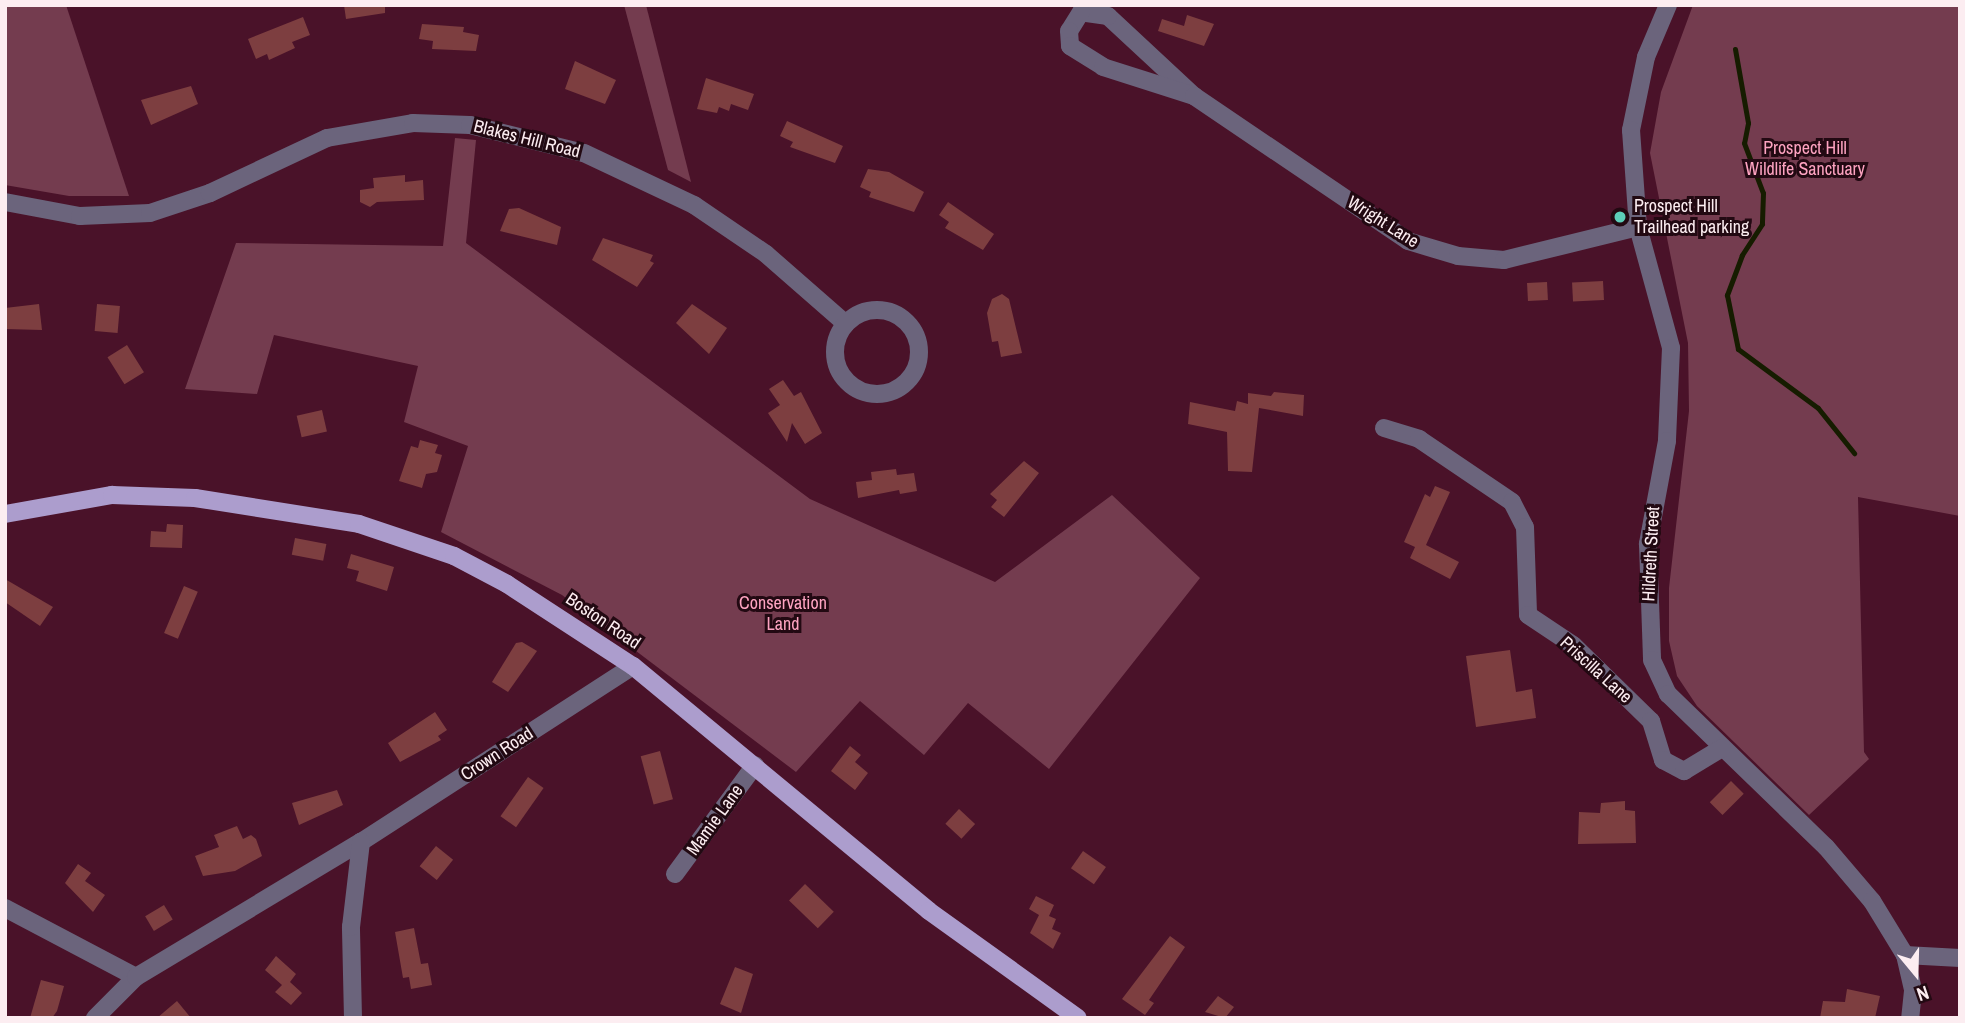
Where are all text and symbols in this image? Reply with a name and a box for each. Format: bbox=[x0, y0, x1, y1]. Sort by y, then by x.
street label: Blakes Hill Road bbox=[471, 115, 583, 163]
park label: Prospect Hill Wildlife Sanctuary bbox=[1745, 138, 1865, 180]
street label: Wright Lane bbox=[1343, 192, 1423, 252]
place label: Prospect Hill Trailhead parking bbox=[1634, 196, 1749, 238]
marker: Prospect Hill Trailhead parking bbox=[1612, 209, 1628, 225]
street label: Hildreth Street bbox=[1638, 506, 1664, 602]
street label: Boston Road bbox=[562, 588, 644, 654]
park label: Conservation Land bbox=[739, 593, 827, 636]
street label: Priscilla Lane bbox=[1556, 632, 1636, 708]
street label: Crown Road bbox=[457, 723, 537, 785]
street label: Mamie Lane bbox=[682, 780, 748, 860]
north arrow bbox=[1881, 939, 1951, 1009]
text: N bbox=[1913, 980, 1932, 1008]

